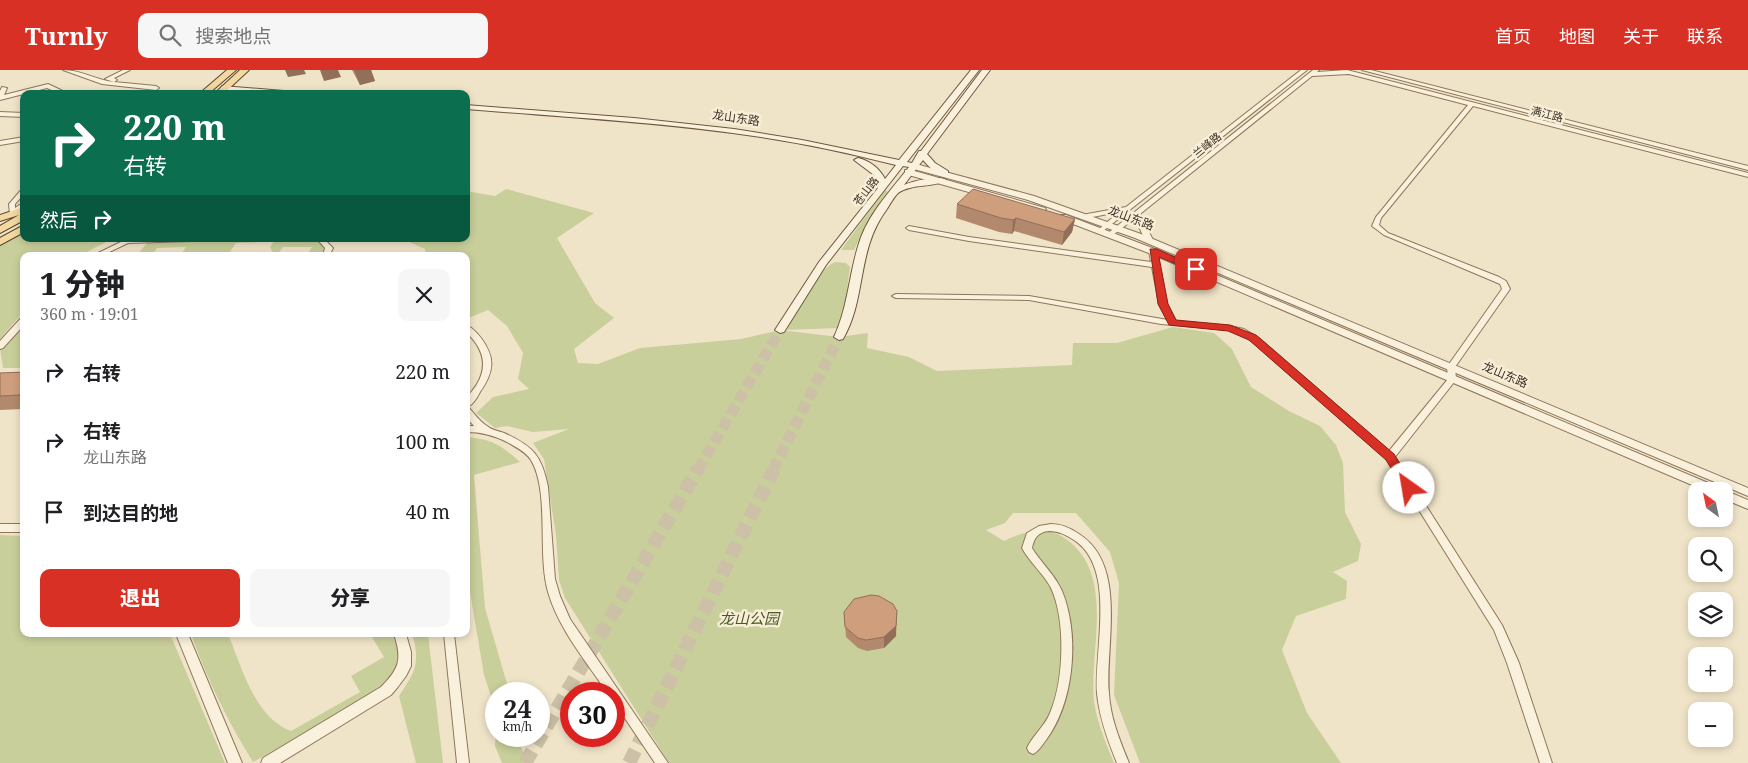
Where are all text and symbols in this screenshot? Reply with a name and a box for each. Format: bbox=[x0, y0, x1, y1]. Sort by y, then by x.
search box bbox=[138, 13, 488, 58]
text: Turnly bbox=[25, 19, 108, 52]
icon: search bbox=[156, 21, 184, 49]
text: 搜索地点 bbox=[196, 23, 272, 49]
text: 首页 bbox=[1495, 24, 1531, 48]
text: 地图 bbox=[1559, 24, 1595, 48]
text: 关于 bbox=[1623, 24, 1659, 48]
text: 联系 bbox=[1687, 24, 1723, 48]
street label: 满江路 bbox=[1529, 102, 1565, 125]
text: 220 m bbox=[123, 103, 226, 150]
street label: 龙山东路 bbox=[711, 106, 761, 129]
icon: right bbox=[40, 110, 105, 175]
street label: 兰峰路 bbox=[1189, 128, 1224, 161]
text: 右转 bbox=[123, 150, 167, 180]
street label: 苍山路 bbox=[850, 173, 882, 208]
street label: 龙山东路 bbox=[1106, 201, 1157, 234]
icon: right bbox=[88, 205, 116, 233]
text: 然后 bbox=[40, 207, 78, 233]
pin bbox=[1175, 248, 1217, 290]
icon: arrive bbox=[1182, 255, 1210, 283]
text: 1 分钟 bbox=[40, 263, 125, 304]
button: close bbox=[398, 269, 450, 321]
text: 360 m · 19:01 bbox=[40, 303, 139, 325]
street label: 龙山东路 bbox=[1480, 357, 1531, 392]
icon: right bbox=[40, 358, 68, 386]
text: 220 m bbox=[395, 359, 450, 385]
text: 右转 bbox=[83, 360, 121, 386]
text: 右转 bbox=[83, 418, 121, 444]
icon: right bbox=[40, 428, 68, 456]
text: 100 m bbox=[395, 429, 450, 455]
text: 龙山东路 bbox=[83, 446, 147, 468]
position arrow bbox=[1382, 461, 1434, 513]
north arrow bbox=[1688, 482, 1732, 528]
map controls bbox=[1688, 482, 1733, 747]
icon: arrive bbox=[40, 498, 68, 526]
text: 40 m bbox=[406, 499, 450, 525]
text: 到达目的地 bbox=[83, 500, 178, 526]
button: search bbox=[1688, 537, 1733, 582]
button: 退出 bbox=[40, 569, 240, 627]
button: 分享 bbox=[250, 569, 450, 627]
button: layers bbox=[1688, 592, 1733, 637]
park label: 龙山公园 bbox=[719, 608, 781, 628]
button: + bbox=[1688, 647, 1733, 692]
speed limit sign: 30 bbox=[560, 682, 625, 747]
text: 24 bbox=[503, 691, 532, 725]
button: − bbox=[1688, 702, 1733, 747]
text: km/h bbox=[503, 718, 532, 735]

